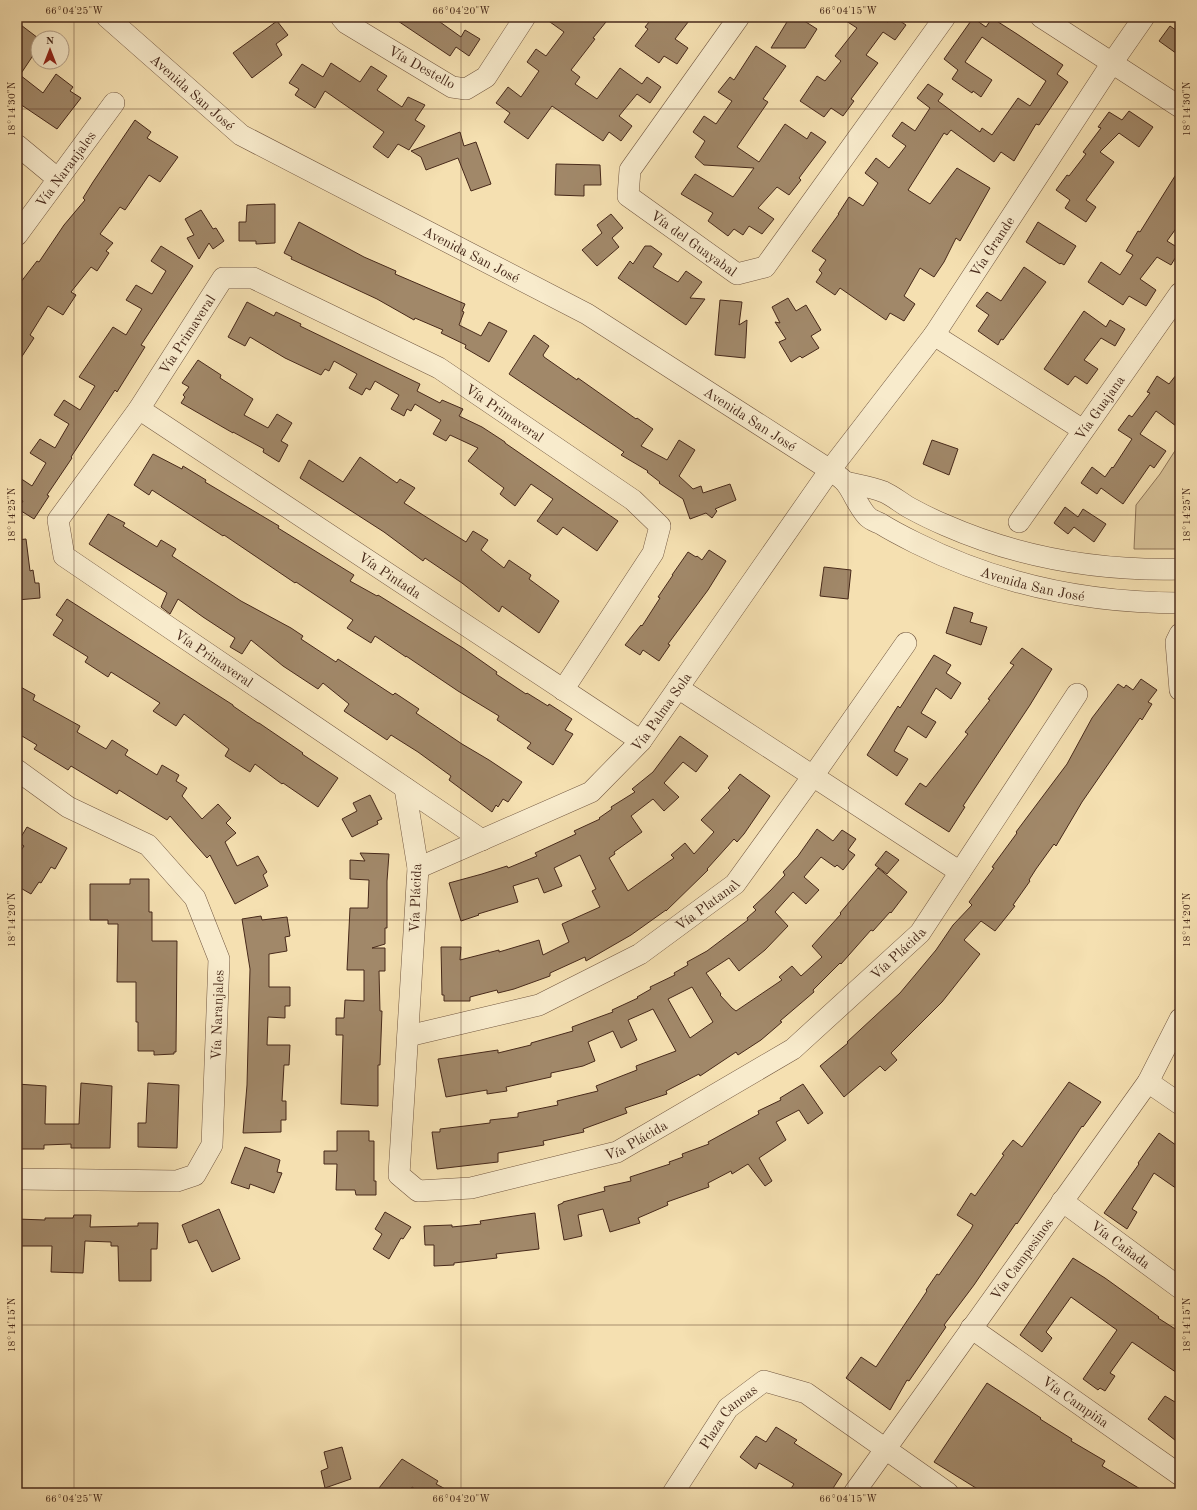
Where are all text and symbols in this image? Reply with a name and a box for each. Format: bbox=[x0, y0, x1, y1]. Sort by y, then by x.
text: 66°04'25"W bbox=[45, 6, 103, 16]
text: 66°04'20"W bbox=[432, 6, 490, 16]
text: 66°04'15"W bbox=[819, 6, 877, 16]
north arrow bbox=[30, 30, 70, 70]
text: N bbox=[46, 36, 55, 47]
street label: Vía Destello bbox=[386, 44, 457, 92]
street label: Avenida San José bbox=[147, 53, 237, 134]
text: 18°14'30"N bbox=[7, 81, 17, 136]
text: 18°14'30"N bbox=[1182, 81, 1192, 136]
street label: Vía Naranjales bbox=[34, 129, 99, 210]
street label: Vía del Guayabal bbox=[648, 209, 739, 280]
street label: Vía Grande bbox=[968, 214, 1018, 280]
street label: Avenida San José bbox=[420, 224, 522, 286]
street label: Vía Primaveral bbox=[157, 293, 218, 377]
street label: Vía Guajana bbox=[1073, 373, 1128, 443]
street label: Vía Primaveral bbox=[463, 382, 546, 445]
street label: Avenida San José bbox=[701, 385, 798, 454]
text: 18°14'25"N bbox=[7, 487, 17, 542]
text: 18°14'25"N bbox=[1182, 487, 1192, 542]
street label: Vía Pintada bbox=[356, 550, 423, 602]
street label: Avenida San José bbox=[979, 565, 1086, 604]
street label: Vía Primaveral bbox=[172, 628, 255, 690]
street label: Vía Palma Sola bbox=[629, 670, 695, 754]
street label: Vía Plácida bbox=[408, 863, 424, 933]
street label: Vía Platanal bbox=[673, 878, 743, 933]
text: 18°14'20"N bbox=[7, 892, 17, 947]
text: 18°14'20"N bbox=[1182, 892, 1192, 947]
street label: Vía Plácida bbox=[868, 926, 929, 982]
street label: Vía Naranjales bbox=[209, 970, 227, 1060]
street label: Vía Plácida bbox=[603, 1118, 670, 1163]
street label: Vía Campesinos bbox=[989, 1216, 1056, 1303]
street label: Vía Cañada bbox=[1088, 1219, 1152, 1272]
text: 18°14'15"N bbox=[7, 1297, 17, 1352]
text: 18°14'15"N bbox=[1182, 1297, 1192, 1352]
street label: Vía Campiña bbox=[1039, 1374, 1111, 1431]
street label: Plaza Canoas bbox=[698, 1383, 760, 1452]
text: 66°04'25"W bbox=[45, 1494, 103, 1504]
text: 66°04'20"W bbox=[432, 1494, 490, 1504]
text: 66°04'15"W bbox=[819, 1494, 877, 1504]

